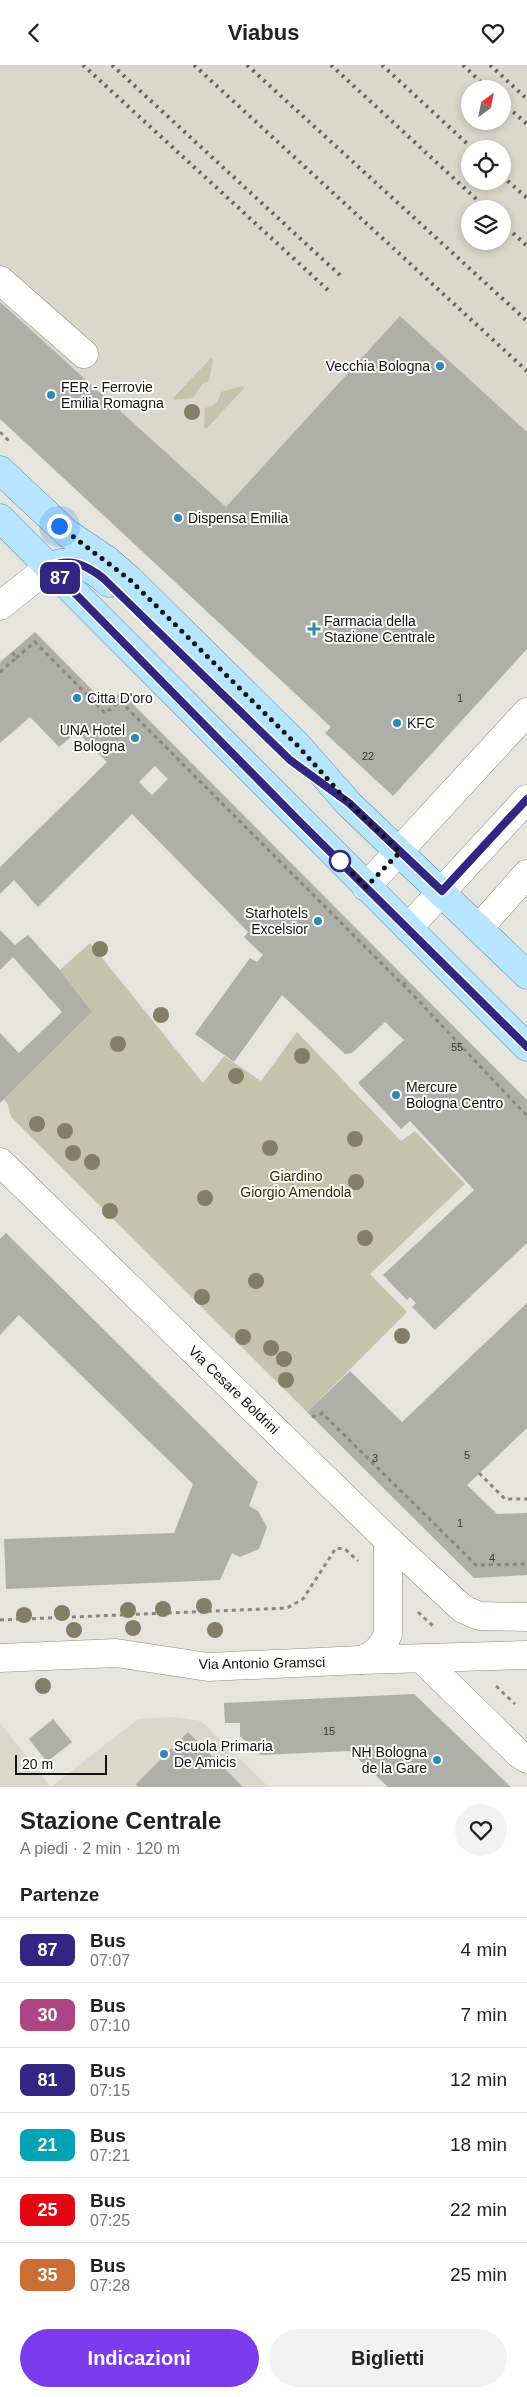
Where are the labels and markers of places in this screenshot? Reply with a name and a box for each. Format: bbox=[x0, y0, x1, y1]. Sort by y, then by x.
place label: Vecchia Bologna bbox=[326, 358, 430, 374]
marker: Vecchia Bologna bbox=[434, 360, 446, 372]
place label: FER - Ferrovie Emilia Romagna bbox=[61, 379, 164, 411]
marker: FER - Ferrovie Emilia Romagna bbox=[45, 389, 57, 401]
place label: Dispensa Emilia bbox=[188, 510, 289, 526]
marker: Dispensa Emilia bbox=[172, 512, 184, 524]
place label: Farmacia della Stazione Centrale bbox=[324, 613, 436, 645]
marker: Farmacia della Stazione Centrale bbox=[308, 623, 320, 635]
place label: Citta D'oro bbox=[87, 690, 153, 706]
marker: Citta D'oro bbox=[71, 692, 83, 704]
place label: KFC bbox=[407, 715, 435, 731]
marker: KFC bbox=[391, 717, 403, 729]
place label: UNA Hotel Bologna bbox=[60, 722, 125, 754]
marker: UNA Hotel Bologna bbox=[129, 732, 141, 744]
unlabelled marker bbox=[329, 850, 351, 872]
place label: Starhotels Excelsior bbox=[245, 905, 308, 937]
marker: Starhotels Excelsior bbox=[312, 915, 324, 927]
place label: Mercure Bologna Centro bbox=[406, 1079, 504, 1111]
marker: Mercure Bologna Centro bbox=[390, 1089, 402, 1101]
place label: Scuola Primaria De Amicis bbox=[174, 1738, 273, 1770]
place label: NH Bologna de la Gare bbox=[352, 1744, 427, 1776]
marker: Scuola Primaria De Amicis bbox=[158, 1748, 170, 1760]
marker: NH Bologna de la Gare bbox=[431, 1754, 443, 1766]

